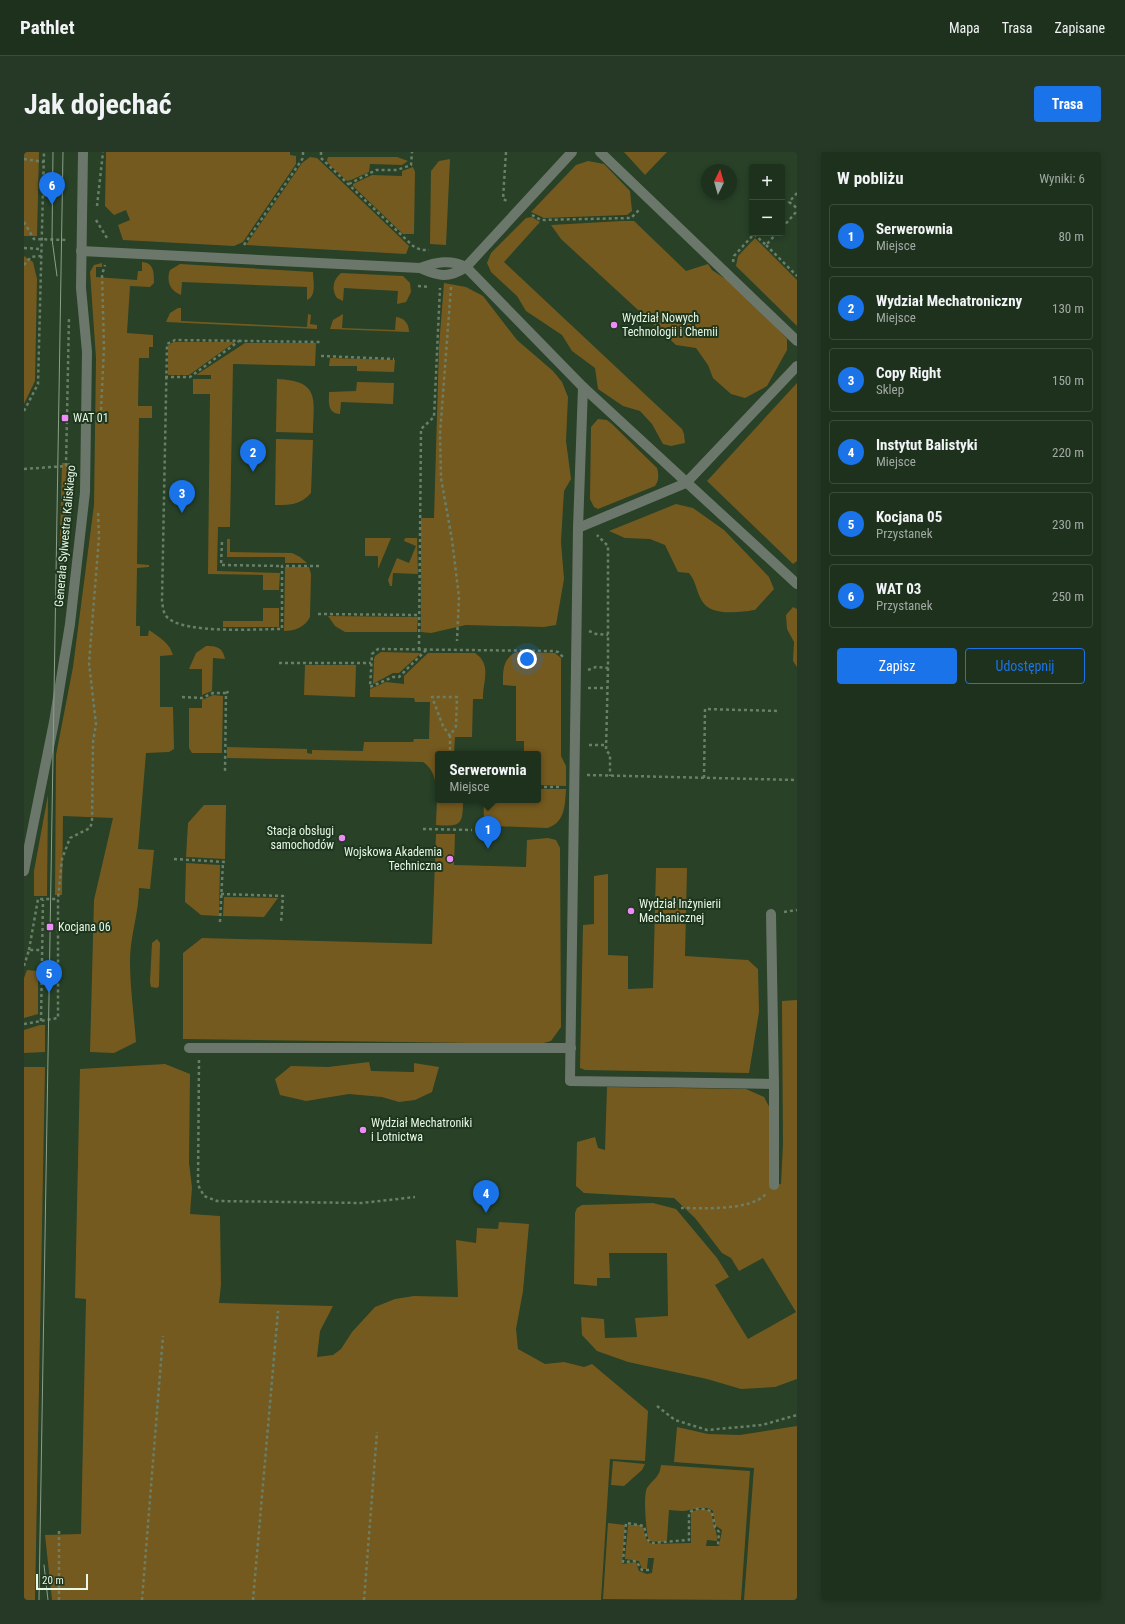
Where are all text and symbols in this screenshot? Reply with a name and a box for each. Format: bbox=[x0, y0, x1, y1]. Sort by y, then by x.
text: Pathlet bbox=[20, 16, 75, 39]
text: Mapa bbox=[949, 20, 980, 36]
text: Trasa bbox=[1002, 20, 1032, 36]
text: Zapisane bbox=[1054, 20, 1105, 36]
button: Trasa bbox=[1034, 86, 1101, 122]
text: Jak dojechać bbox=[24, 88, 172, 121]
north arrow bbox=[701, 164, 737, 200]
map controls bbox=[749, 164, 785, 236]
button: + bbox=[749, 164, 785, 200]
text: W pobliżu bbox=[837, 168, 904, 188]
text: Wyniki: 6 bbox=[1039, 171, 1085, 186]
pin: 6 bbox=[39, 172, 65, 205]
button: − bbox=[749, 200, 785, 236]
text: Serwerownia bbox=[876, 220, 953, 238]
text: 1 bbox=[848, 229, 854, 244]
text: 80 m bbox=[1058, 229, 1084, 244]
text: Miejsce bbox=[876, 238, 916, 253]
text: Wydział Mechatroniczny bbox=[876, 292, 1022, 310]
text: 2 bbox=[848, 301, 854, 316]
text: 130 m bbox=[1052, 301, 1084, 316]
text: Miejsce bbox=[876, 310, 916, 325]
place label: Wydział Nowych Technologii i Chemii bbox=[622, 311, 718, 339]
marker: Wydział Nowych Technologii i Chemii bbox=[609, 320, 619, 330]
text: Copy Right bbox=[876, 364, 941, 382]
text: 3 bbox=[848, 373, 854, 388]
text: 150 m bbox=[1052, 373, 1084, 388]
text: Sklep bbox=[876, 382, 904, 397]
place label: WAT 01 bbox=[73, 411, 109, 425]
marker: WAT 01 bbox=[60, 413, 70, 423]
text: Instytut Balistyki bbox=[876, 436, 978, 454]
pin: 2 bbox=[240, 439, 266, 472]
text: 4 bbox=[848, 445, 854, 460]
text: 220 m bbox=[1052, 445, 1084, 460]
text: Miejsce bbox=[876, 454, 916, 469]
street label: Generała Sylwestra Kaliskiego bbox=[52, 465, 78, 607]
pin: 3 bbox=[169, 480, 195, 513]
text: Kocjana 05 bbox=[876, 508, 942, 526]
text: 5 bbox=[848, 517, 854, 532]
text: 230 m bbox=[1052, 517, 1084, 532]
text: Przystanek bbox=[876, 526, 933, 541]
text: WAT 03 bbox=[876, 580, 921, 598]
text: 6 bbox=[848, 589, 854, 604]
text: 250 m bbox=[1052, 589, 1084, 604]
text: Przystanek bbox=[876, 598, 933, 613]
button: Zapisz bbox=[837, 648, 957, 684]
button: Udostępnij bbox=[965, 648, 1085, 684]
your location bbox=[517, 649, 537, 669]
popup bbox=[435, 751, 541, 803]
text: Serwerownia bbox=[450, 761, 526, 779]
text: Miejsce bbox=[450, 779, 489, 794]
pin: 1 bbox=[475, 816, 501, 849]
place label: Stacja obsługi samochodów bbox=[267, 824, 334, 852]
marker: Stacja obsługi samochodów bbox=[337, 833, 347, 843]
place label: Wojskowa Akademia Techniczna bbox=[344, 845, 442, 873]
marker: Wojskowa Akademia Techniczna bbox=[445, 854, 455, 864]
place label: Wydział Inżynierii Mechanicznej bbox=[639, 897, 721, 925]
marker: Wydział Inżynierii Mechanicznej bbox=[626, 906, 636, 916]
place label: Kocjana 06 bbox=[58, 920, 111, 934]
marker: Kocjana 06 bbox=[45, 922, 55, 932]
pin: 5 bbox=[36, 960, 62, 993]
place label: Wydział Mechatroniki i Lotnictwa bbox=[371, 1116, 472, 1144]
marker: Wydział Mechatroniki i Lotnictwa bbox=[358, 1125, 368, 1135]
pin: 4 bbox=[473, 1180, 499, 1213]
scale bar bbox=[36, 1572, 88, 1591]
text: 20 m bbox=[42, 1574, 64, 1587]

